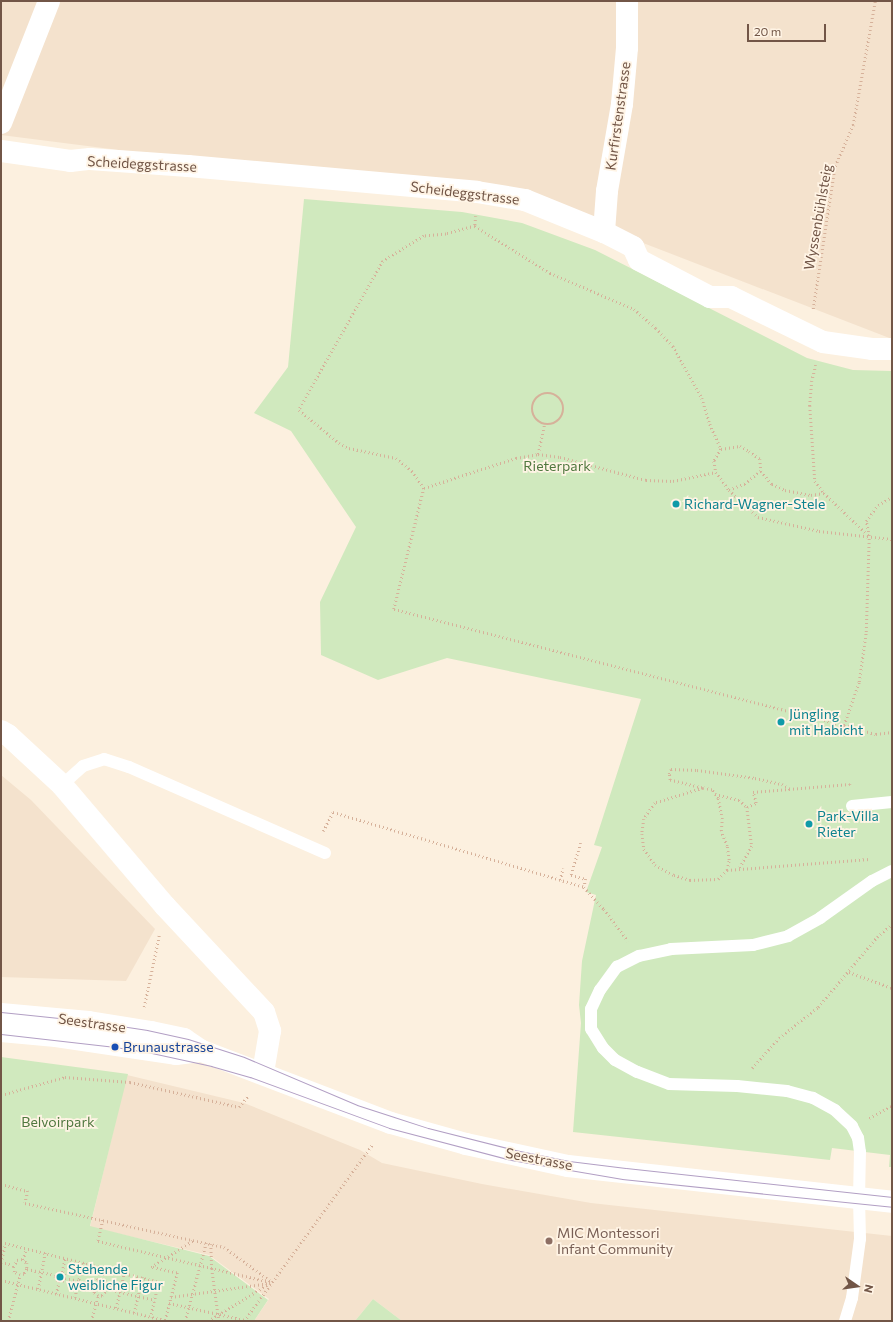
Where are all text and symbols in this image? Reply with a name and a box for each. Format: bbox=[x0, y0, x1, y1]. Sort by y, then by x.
scale bar bbox=[749, 16, 828, 42]
text: 20 m bbox=[754, 24, 781, 38]
street label: Kurfirstenstrasse bbox=[602, 61, 634, 171]
street label: Scheideggstrasse bbox=[87, 153, 197, 175]
street label: Wyssenbühlsteig bbox=[800, 163, 836, 271]
street label: Scheideggstrasse bbox=[410, 178, 520, 208]
park label: Rieterpark bbox=[523, 458, 591, 474]
place label: Richard-Wagner-Stele bbox=[684, 496, 825, 512]
marker: Richard-Wagner-Stele bbox=[671, 499, 681, 509]
place label: Jüngling mit Habicht bbox=[789, 706, 864, 738]
marker: Jüngling mit Habicht bbox=[776, 717, 786, 727]
place label: Park-Villa Rieter bbox=[817, 808, 879, 840]
marker: Park-Villa Rieter bbox=[804, 819, 814, 829]
street label: Seestrasse bbox=[57, 1010, 127, 1036]
place label: Brunaustrasse bbox=[123, 1039, 214, 1055]
marker: Brunaustrasse bbox=[110, 1042, 120, 1052]
park label: Belvoirpark bbox=[21, 1114, 95, 1130]
street label: Seestrasse bbox=[504, 1144, 574, 1174]
place label: MIC Montessori Infant Community bbox=[557, 1225, 673, 1258]
marker: MIC Montessori Infant Community bbox=[544, 1236, 554, 1246]
place label: Stehende weibliche Figur bbox=[68, 1261, 163, 1294]
north arrow bbox=[837, 1266, 877, 1306]
marker: Stehende weibliche Figur bbox=[55, 1272, 65, 1282]
text: N bbox=[862, 1283, 876, 1294]

